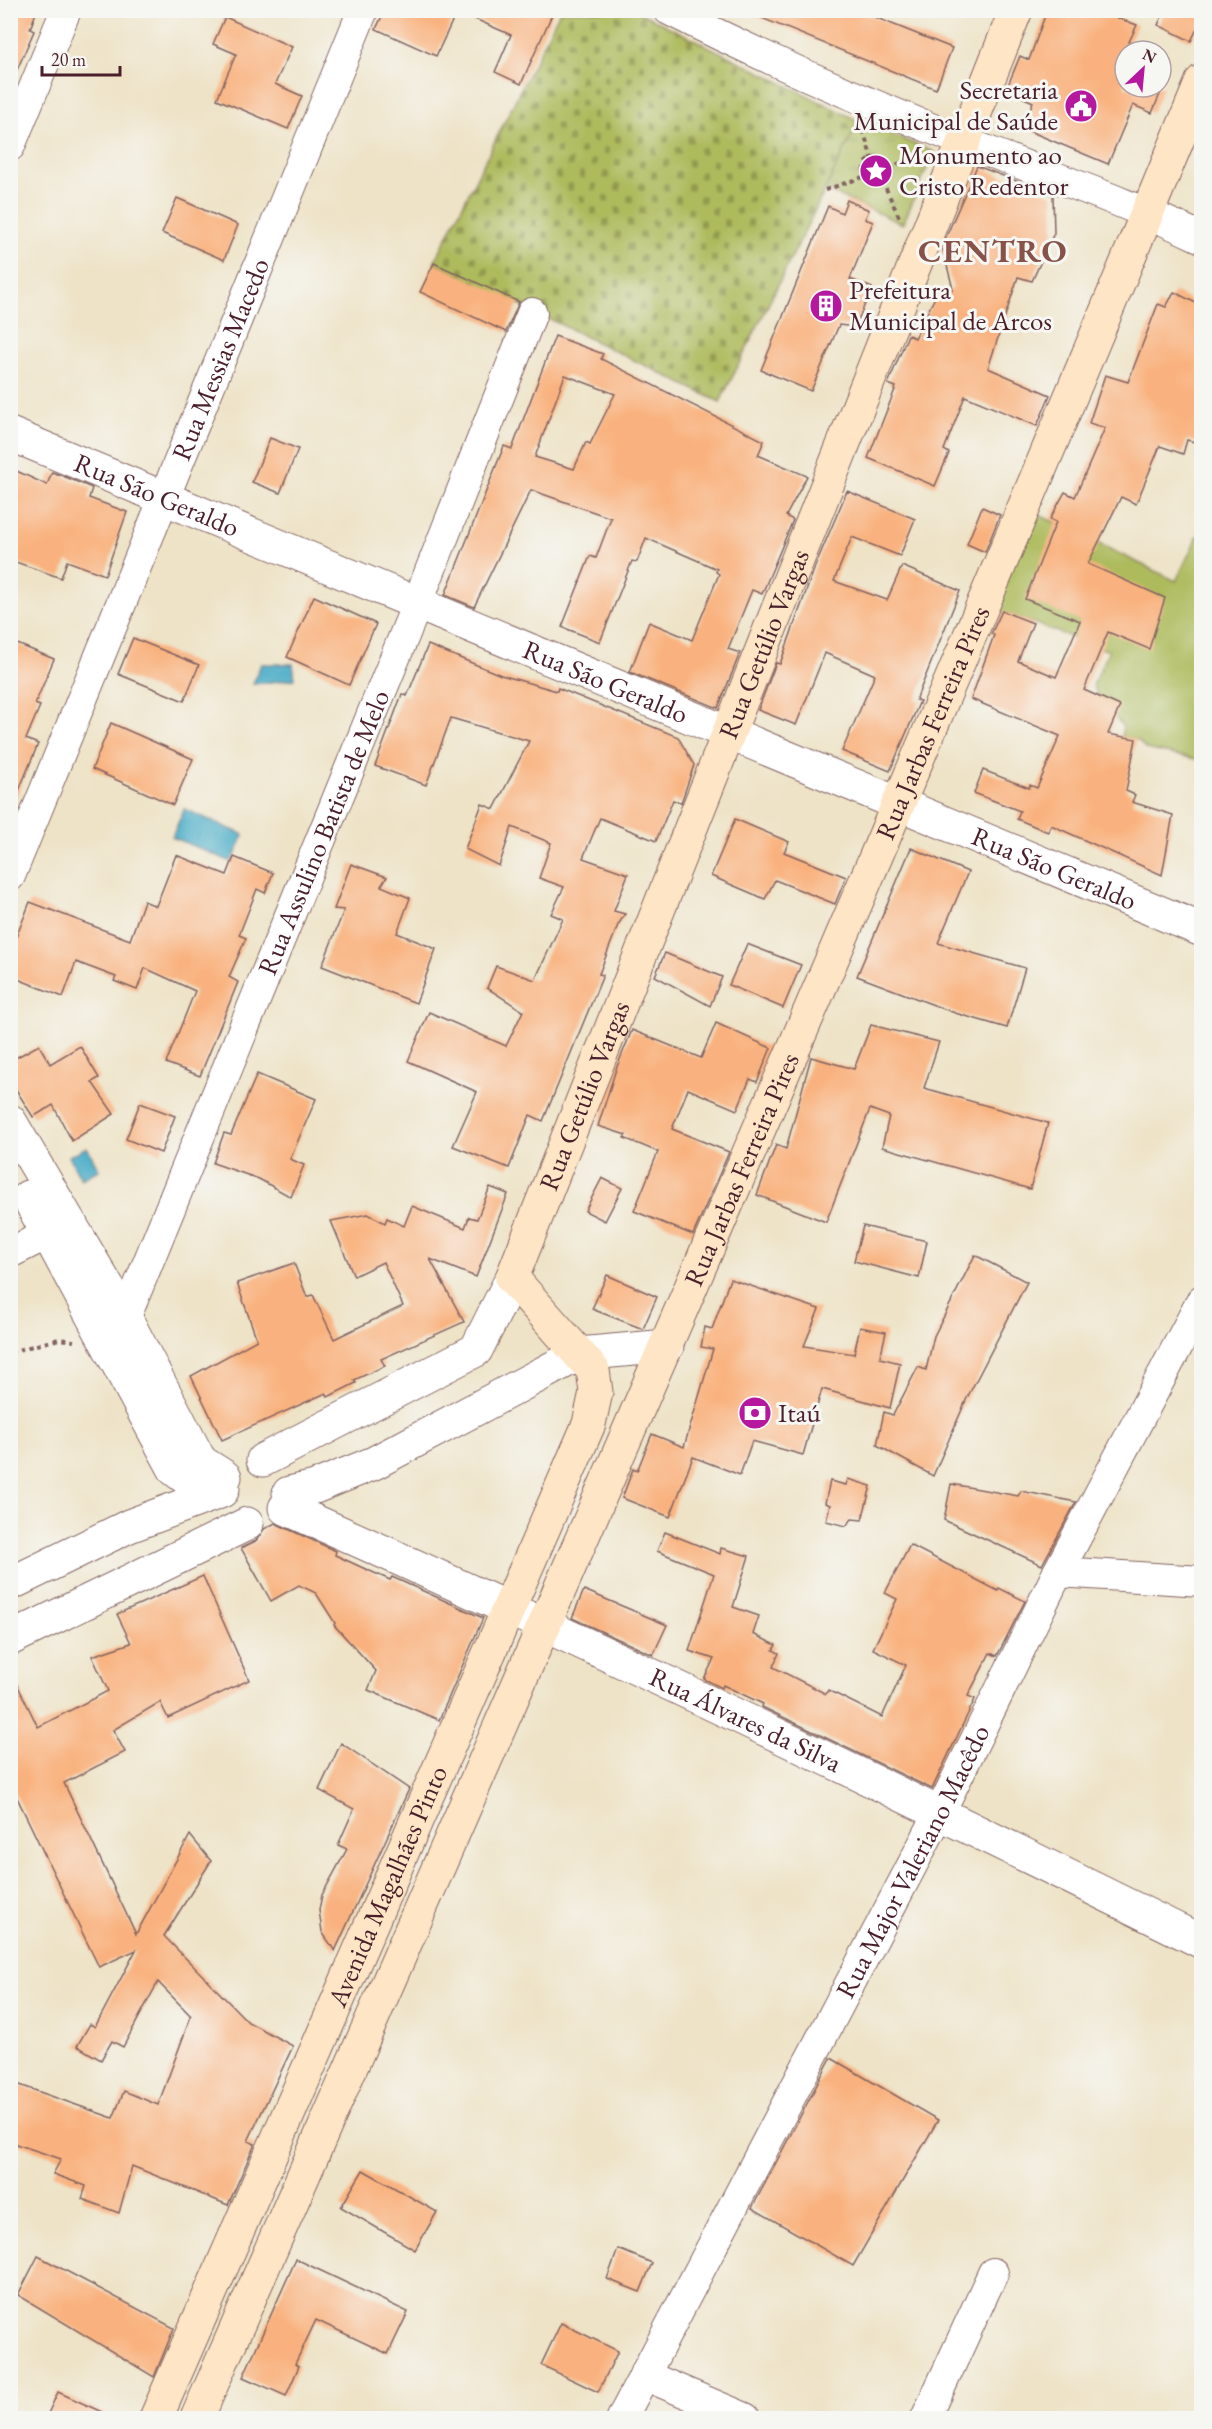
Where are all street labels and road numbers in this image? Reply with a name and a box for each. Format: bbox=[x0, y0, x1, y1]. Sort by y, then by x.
street label: Rua Messias Macedo bbox=[163, 253, 277, 465]
street label: Rua São Geraldo bbox=[69, 445, 245, 544]
street label: Rua Getúlio Vargas bbox=[710, 544, 817, 744]
street label: Rua Jarbas Ferreira Pires bbox=[867, 600, 997, 845]
street label: Rua São Geraldo bbox=[518, 631, 693, 731]
street label: Rua Assulino Batista de Melo bbox=[249, 684, 397, 980]
street label: Rua São Geraldo bbox=[967, 818, 1142, 918]
street label: Rua Getúlio Vargas bbox=[531, 996, 637, 1195]
street label: Rua Jarbas Ferreira Pires bbox=[675, 1047, 807, 1292]
street label: Rua Álvares da Silva bbox=[644, 1659, 848, 1780]
street label: Rua Major Valeriano Macêdo bbox=[827, 1719, 997, 2004]
street label: Avenida Magalhães Pinto bbox=[319, 1760, 455, 2013]

